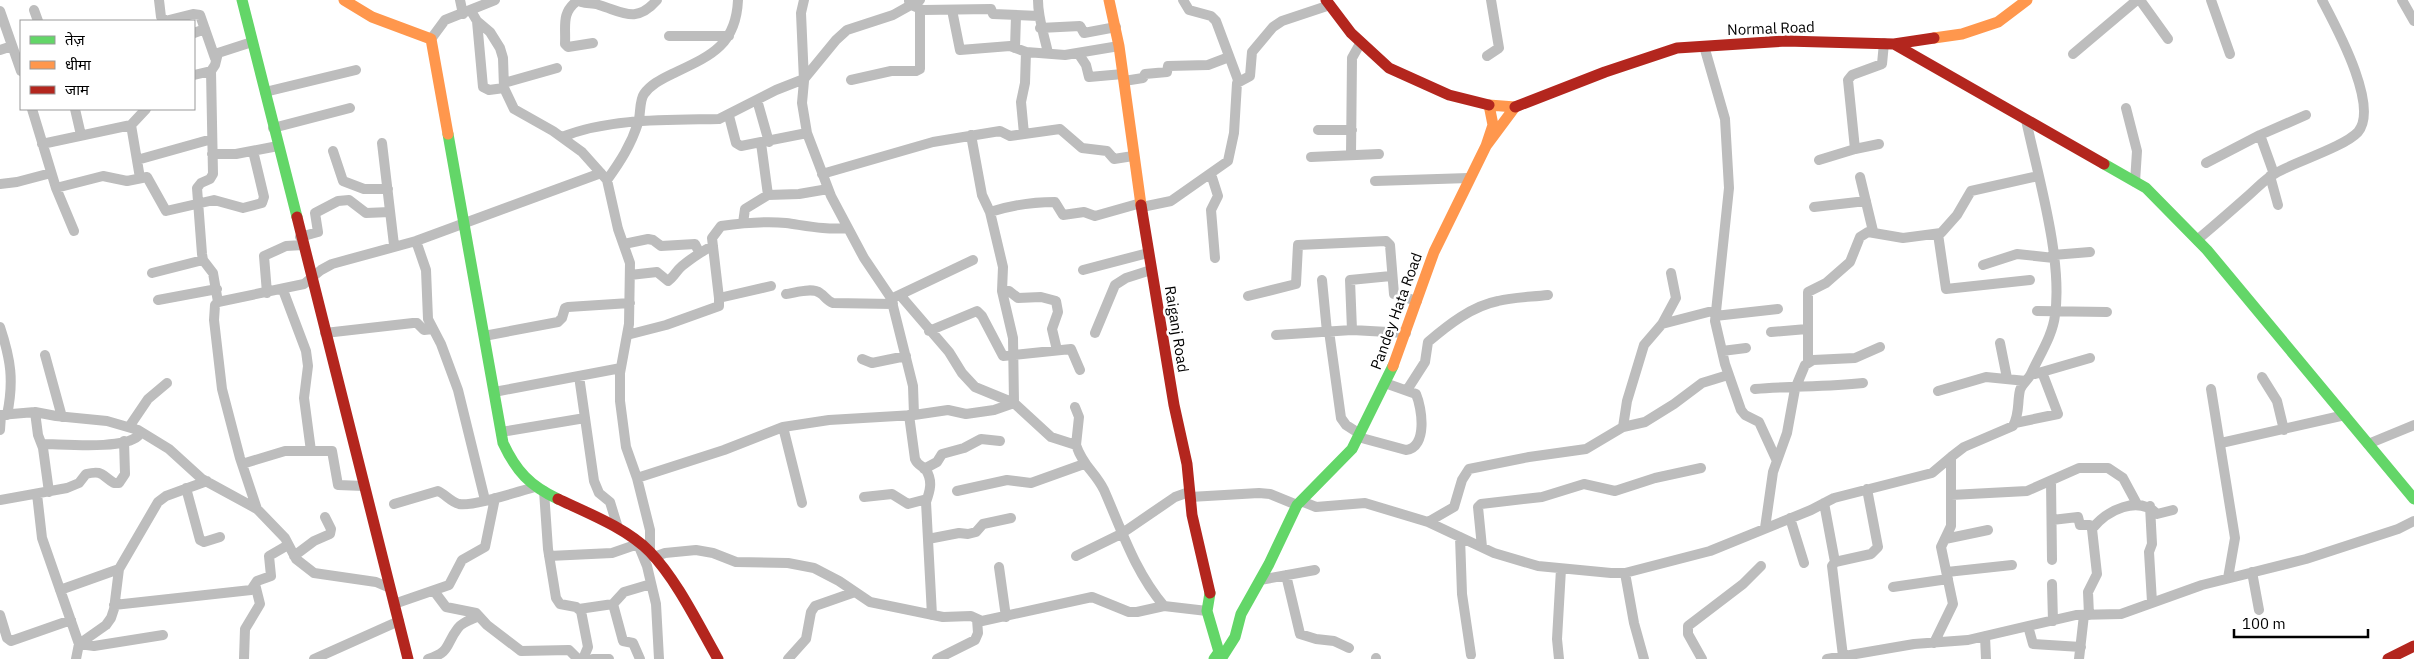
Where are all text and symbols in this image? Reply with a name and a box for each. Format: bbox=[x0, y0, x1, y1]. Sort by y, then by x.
street label: Normal Road bbox=[1727, 17, 1815, 39]
legend bbox=[20, 20, 195, 110]
text: तेज़ bbox=[65, 30, 86, 49]
text: धीमा bbox=[65, 55, 92, 74]
text: जाम bbox=[65, 80, 90, 99]
street label: Pandey Hata Road bbox=[1366, 250, 1426, 372]
street label: Raiganj Road bbox=[1161, 284, 1193, 374]
scale bar bbox=[2234, 606, 2368, 638]
text: 100 m bbox=[2242, 614, 2286, 633]

